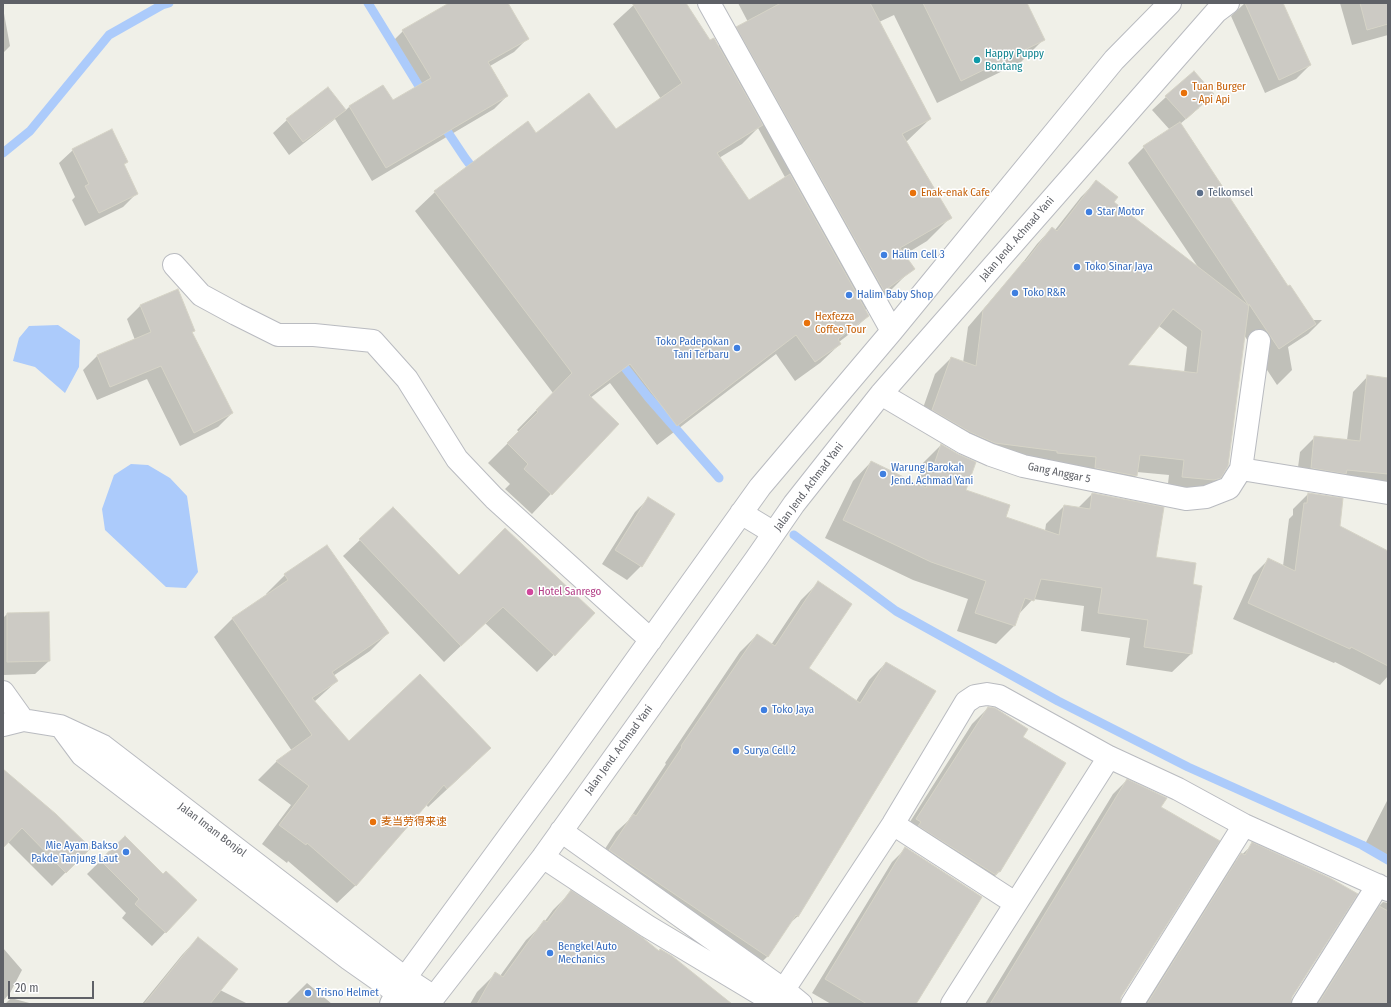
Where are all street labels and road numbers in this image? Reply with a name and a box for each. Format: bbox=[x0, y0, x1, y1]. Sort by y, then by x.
street label: Jalan Jend. Achmad Yani bbox=[977, 194, 1057, 284]
street label: Jalan Jend. Achmad Yani bbox=[771, 440, 847, 534]
street label: Gang Anggar 5 bbox=[1026, 460, 1092, 486]
street label: Jalan Jend. Achmad Yani bbox=[582, 703, 656, 797]
street label: Jalan Imam Bonjol bbox=[175, 800, 249, 860]

